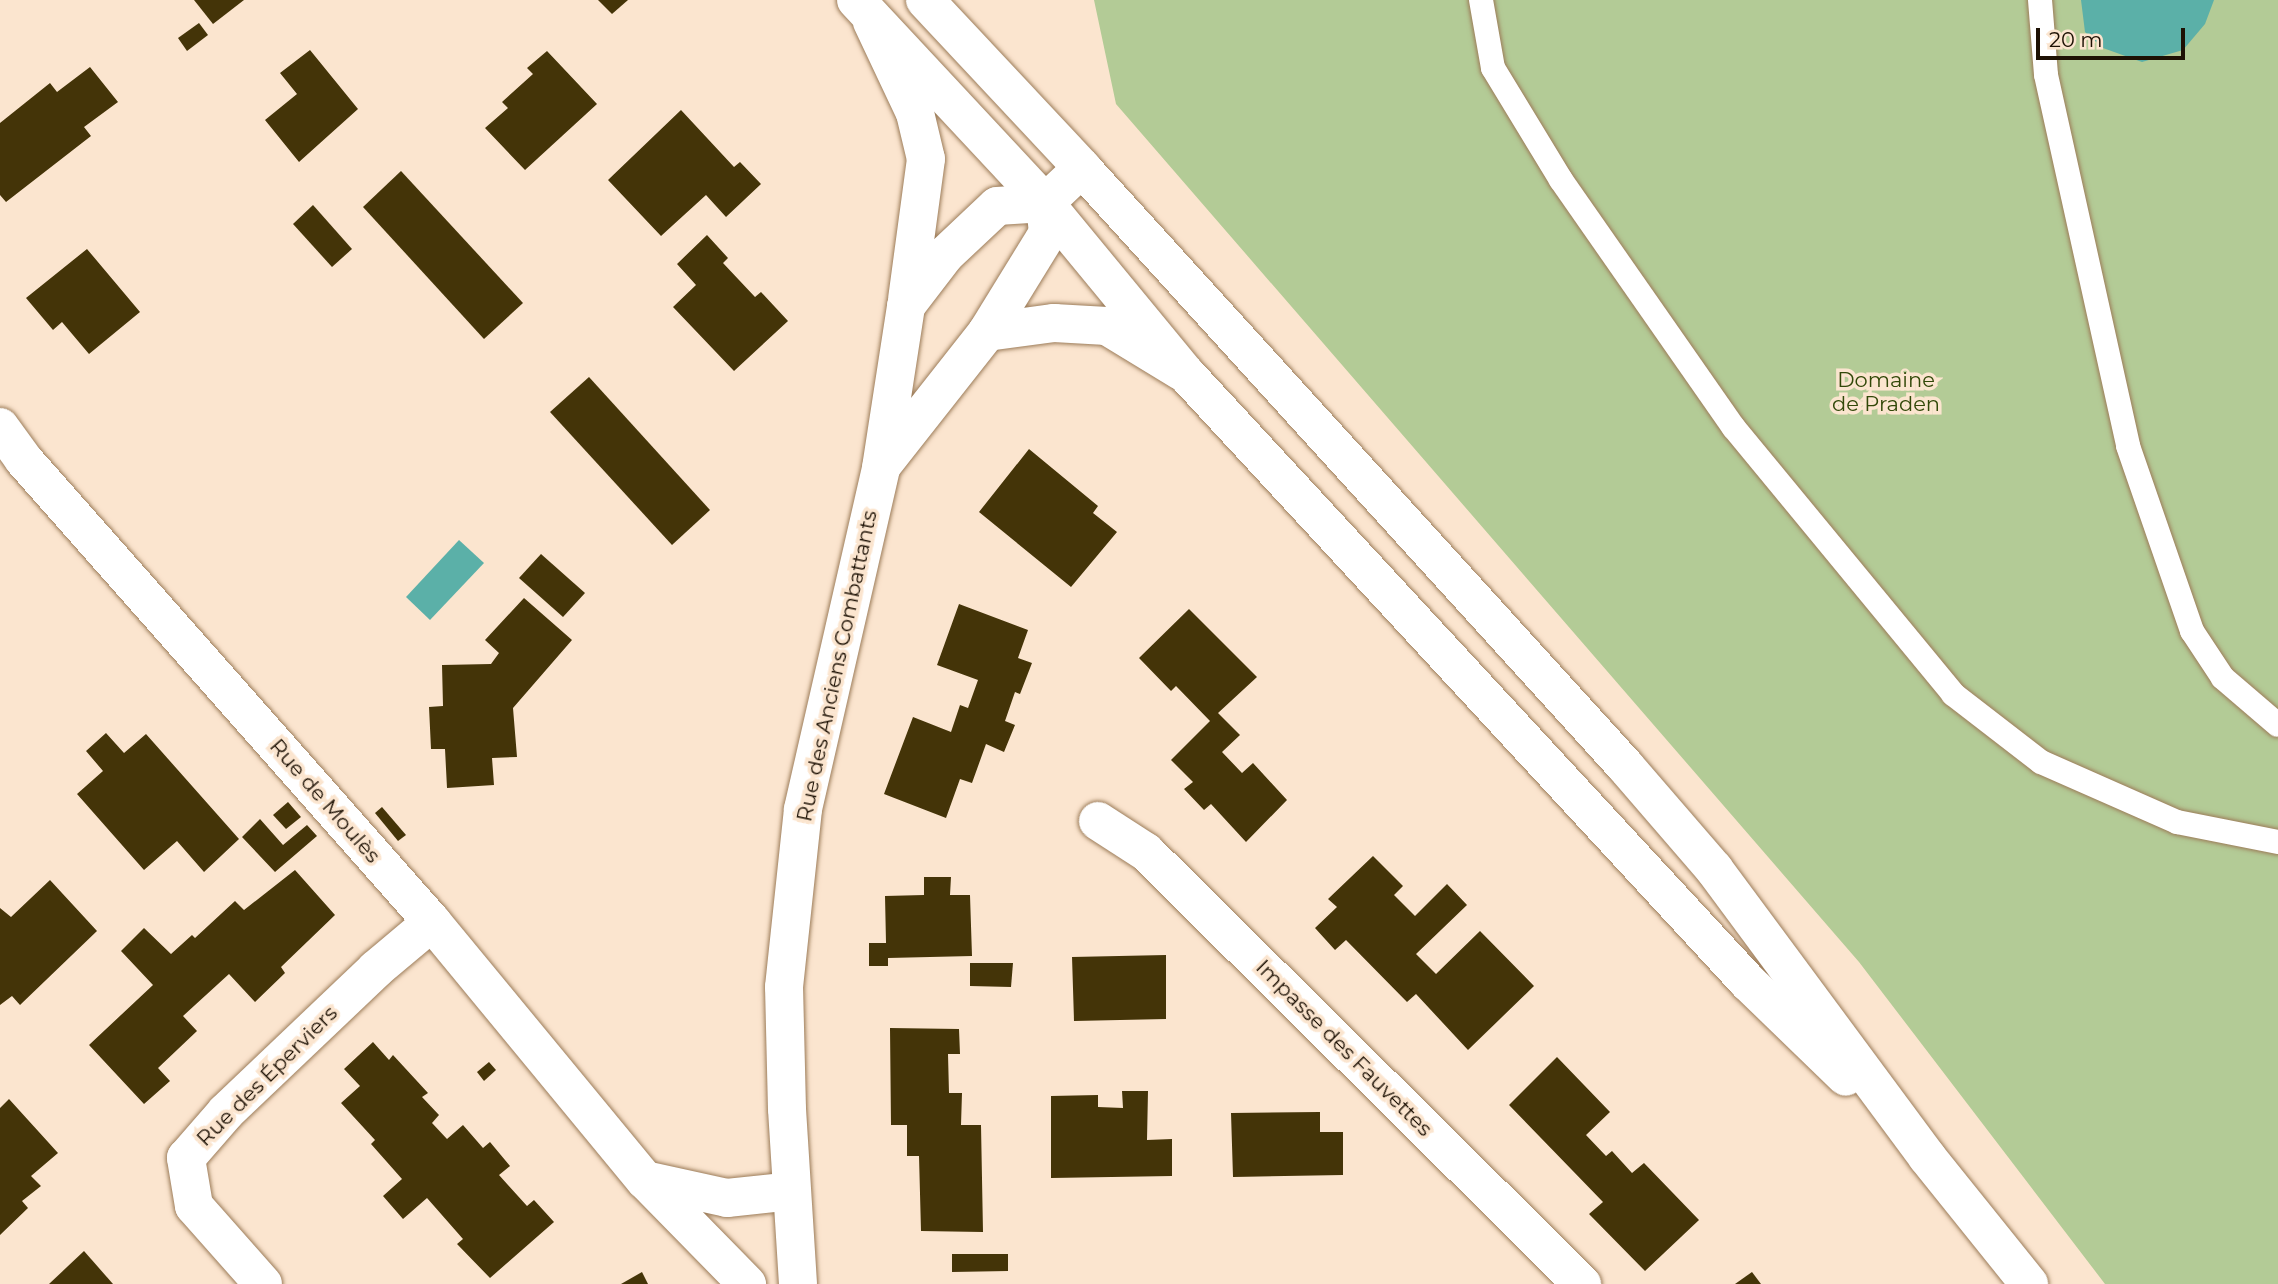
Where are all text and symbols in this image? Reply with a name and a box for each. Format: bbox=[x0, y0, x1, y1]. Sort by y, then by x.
scale bar bbox=[2040, 14, 2189, 58]
text: 20 m bbox=[2049, 27, 2103, 52]
park label: Domaine de Praden bbox=[1832, 367, 1940, 417]
street label: Rue des Anciens Combattants bbox=[792, 508, 882, 824]
street label: Rue de Moulès bbox=[264, 734, 386, 868]
street label: Impasse des Fauvettes bbox=[1251, 955, 1437, 1141]
street label: Rue des Éperviers bbox=[192, 1001, 342, 1151]

